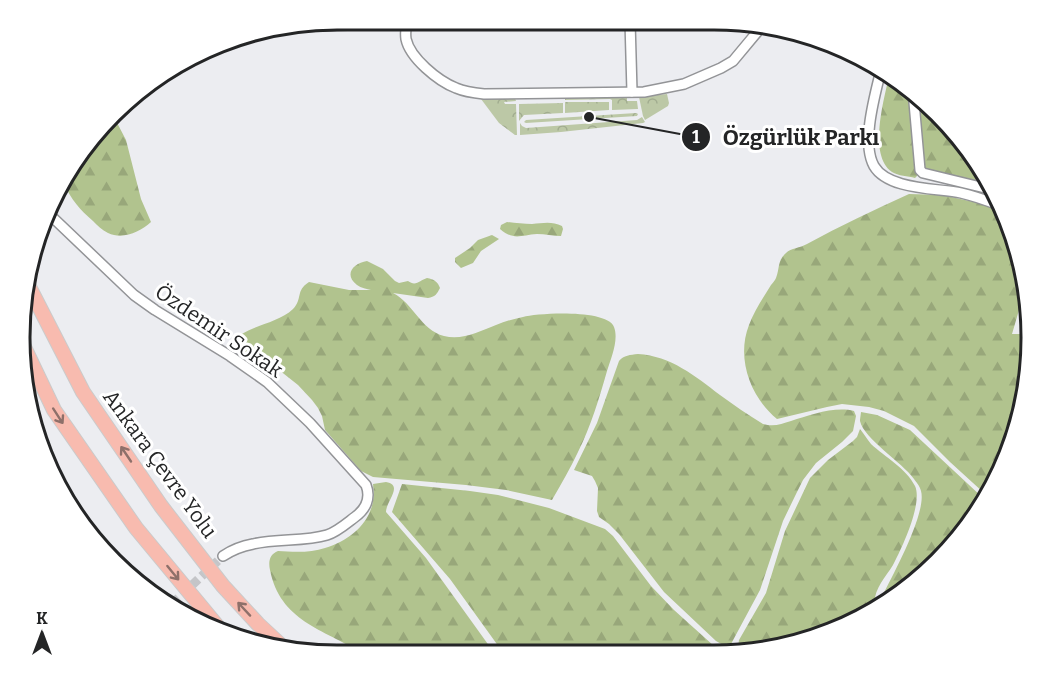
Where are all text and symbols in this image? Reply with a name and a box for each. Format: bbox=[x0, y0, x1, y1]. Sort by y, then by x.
callout: Özgürlük Parkı bbox=[681, 117, 891, 157]
text: Özgürlük Parkı bbox=[723, 124, 879, 151]
text: 1 bbox=[692, 126, 700, 148]
street label: Özdemir Sokak bbox=[150, 279, 288, 383]
street label: Ankara Çevre Yolu bbox=[97, 385, 223, 543]
one-way arrow bbox=[52, 407, 64, 424]
one-way arrow bbox=[120, 447, 132, 463]
one-way arrow bbox=[166, 565, 180, 580]
one-way arrow bbox=[237, 602, 251, 617]
north arrow bbox=[12, 603, 72, 663]
text: K bbox=[36, 609, 48, 628]

